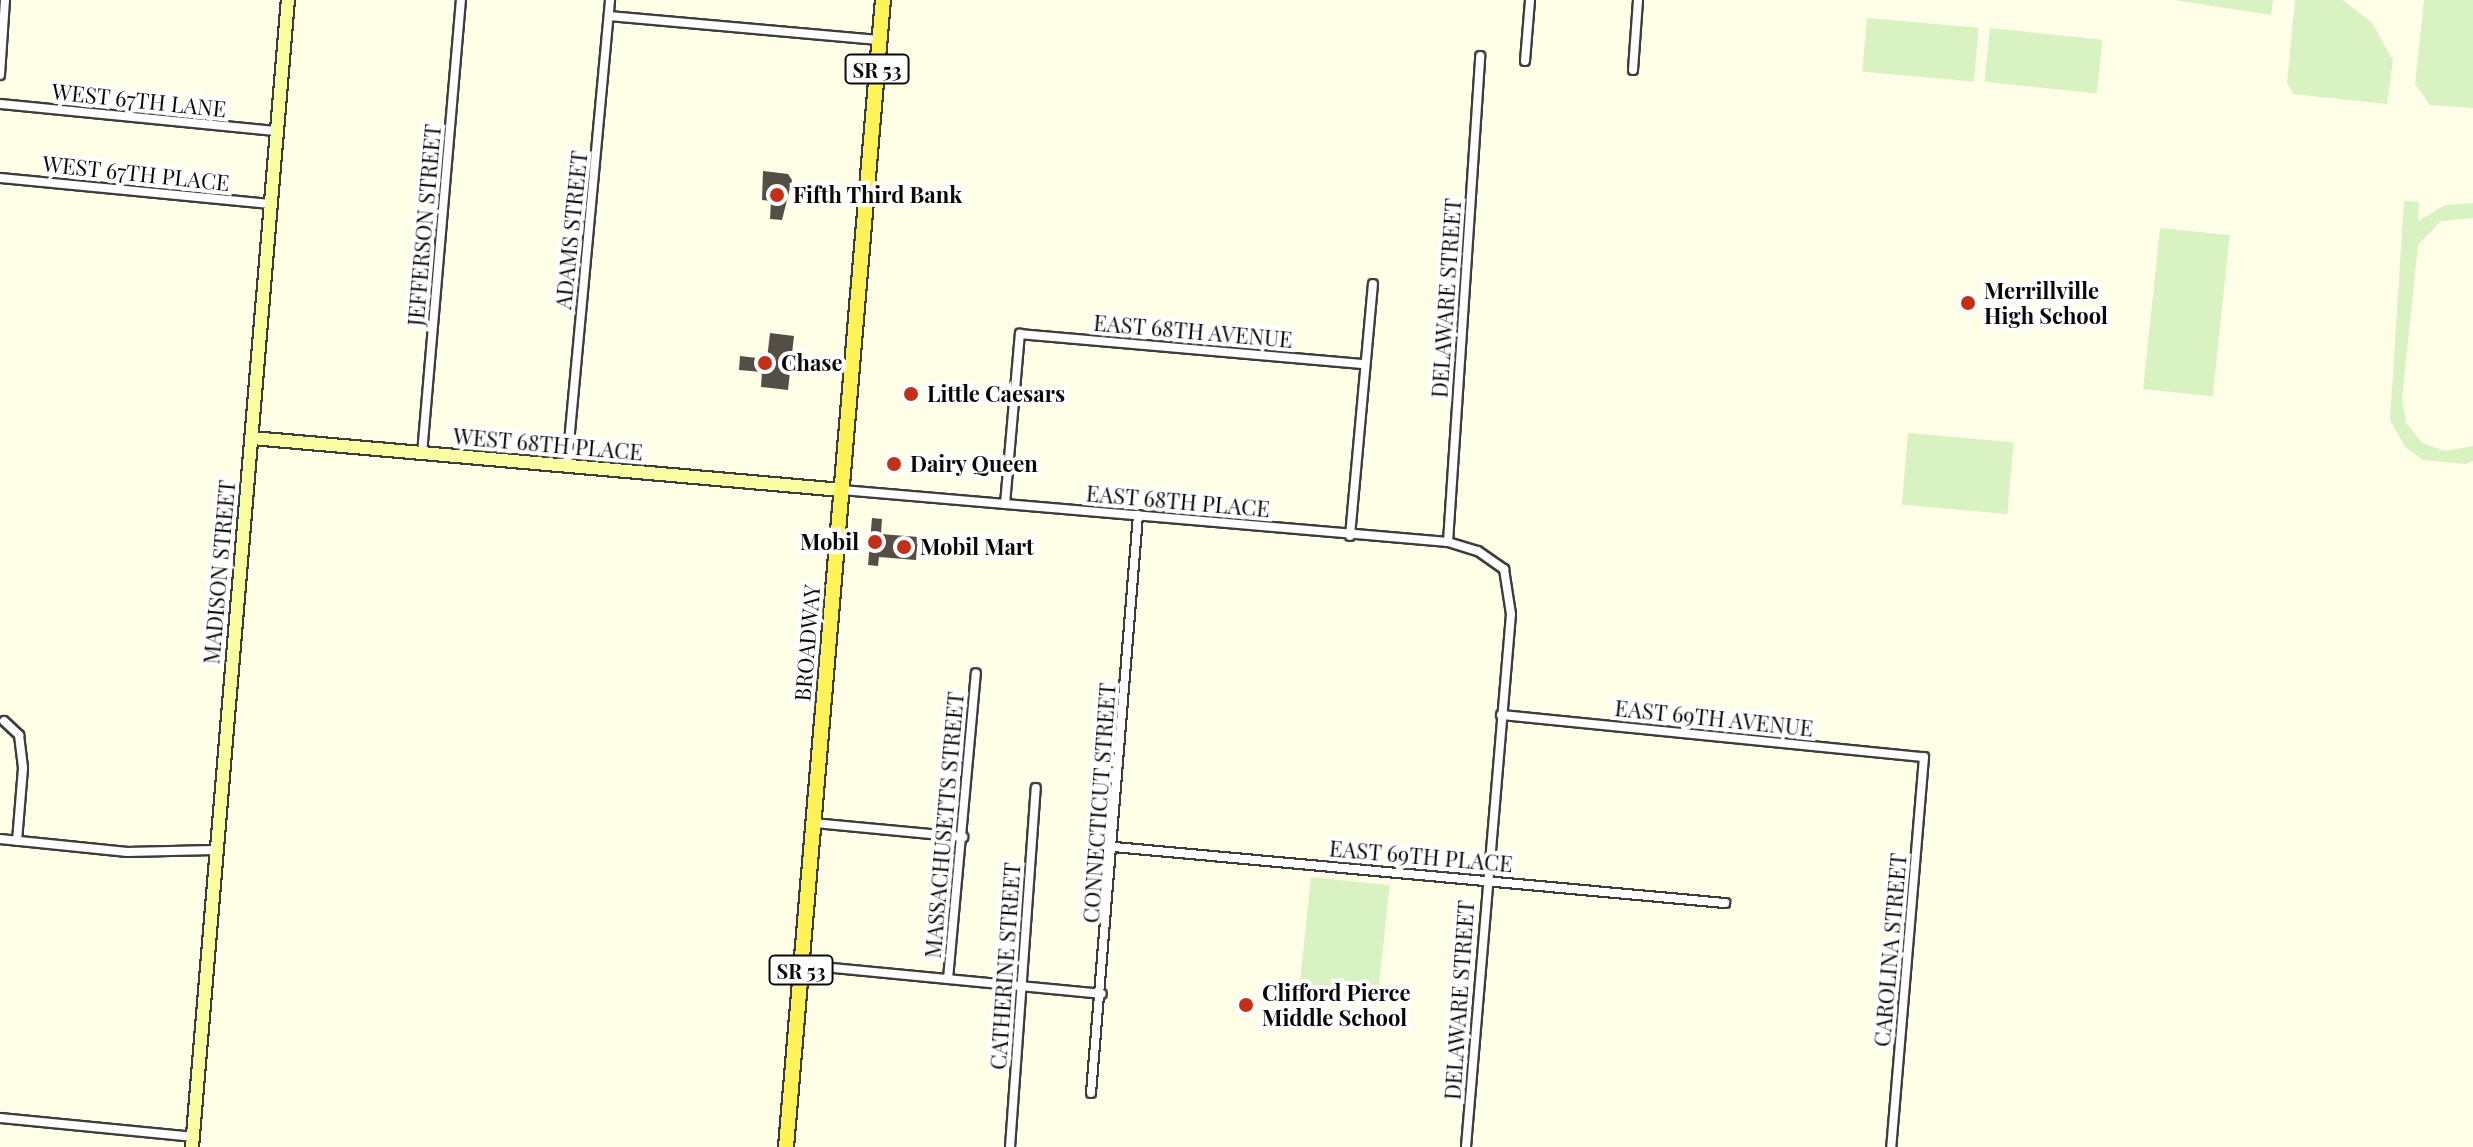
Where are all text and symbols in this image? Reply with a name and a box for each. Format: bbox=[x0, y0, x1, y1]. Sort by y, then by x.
road number: SR 53 bbox=[843, 53, 911, 85]
street label: WEST 67TH LANE bbox=[50, 78, 228, 122]
street label: JEFFERSON STREET bbox=[402, 123, 446, 327]
street label: WEST 67TH PLACE bbox=[41, 150, 231, 196]
street label: ADAMS STREET bbox=[550, 150, 592, 310]
place label: Fifth Third Bank bbox=[793, 182, 963, 208]
marker: Fifth Third Bank bbox=[768, 186, 786, 204]
street label: DELAWARE STREET bbox=[1426, 197, 1466, 399]
place label: Merrillville High School bbox=[1984, 277, 2108, 328]
marker: Merrillville High School bbox=[1959, 294, 1977, 312]
street label: EAST 68TH AVENUE bbox=[1092, 309, 1294, 353]
place label: Chase bbox=[781, 350, 843, 376]
marker: Chase bbox=[756, 354, 774, 372]
place label: Little Caesars bbox=[927, 381, 1065, 407]
marker: Little Caesars bbox=[902, 385, 920, 403]
street label: WEST 68TH PLACE bbox=[452, 423, 644, 465]
place label: Dairy Queen bbox=[910, 451, 1038, 477]
marker: Dairy Queen bbox=[885, 455, 903, 473]
street label: MADISON STREET bbox=[198, 479, 240, 665]
street label: EAST 68TH PLACE bbox=[1085, 480, 1271, 522]
place label: Mobil bbox=[800, 529, 859, 555]
marker: Mobil bbox=[866, 533, 884, 551]
place label: Mobil Mart bbox=[920, 534, 1034, 560]
marker: Mobil Mart bbox=[895, 538, 913, 556]
street label: BROADWAY bbox=[789, 583, 825, 703]
street label: CONNECTICUT STREET bbox=[1077, 682, 1121, 924]
street label: MASSACHUSETTS STREET bbox=[919, 691, 969, 959]
street label: EAST 69TH AVENUE bbox=[1613, 694, 1815, 742]
street label: EAST 69TH PLACE bbox=[1328, 835, 1514, 877]
street label: CAROLINA STREET bbox=[1868, 852, 1912, 1048]
street label: CATHERINE STREET bbox=[985, 861, 1025, 1071]
street label: DELAWARE STREET bbox=[1439, 899, 1479, 1101]
road number: SR 53 bbox=[767, 954, 835, 986]
place label: Clifford Pierce Middle School bbox=[1262, 979, 1411, 1030]
marker: Clifford Pierce Middle School bbox=[1237, 996, 1255, 1014]

